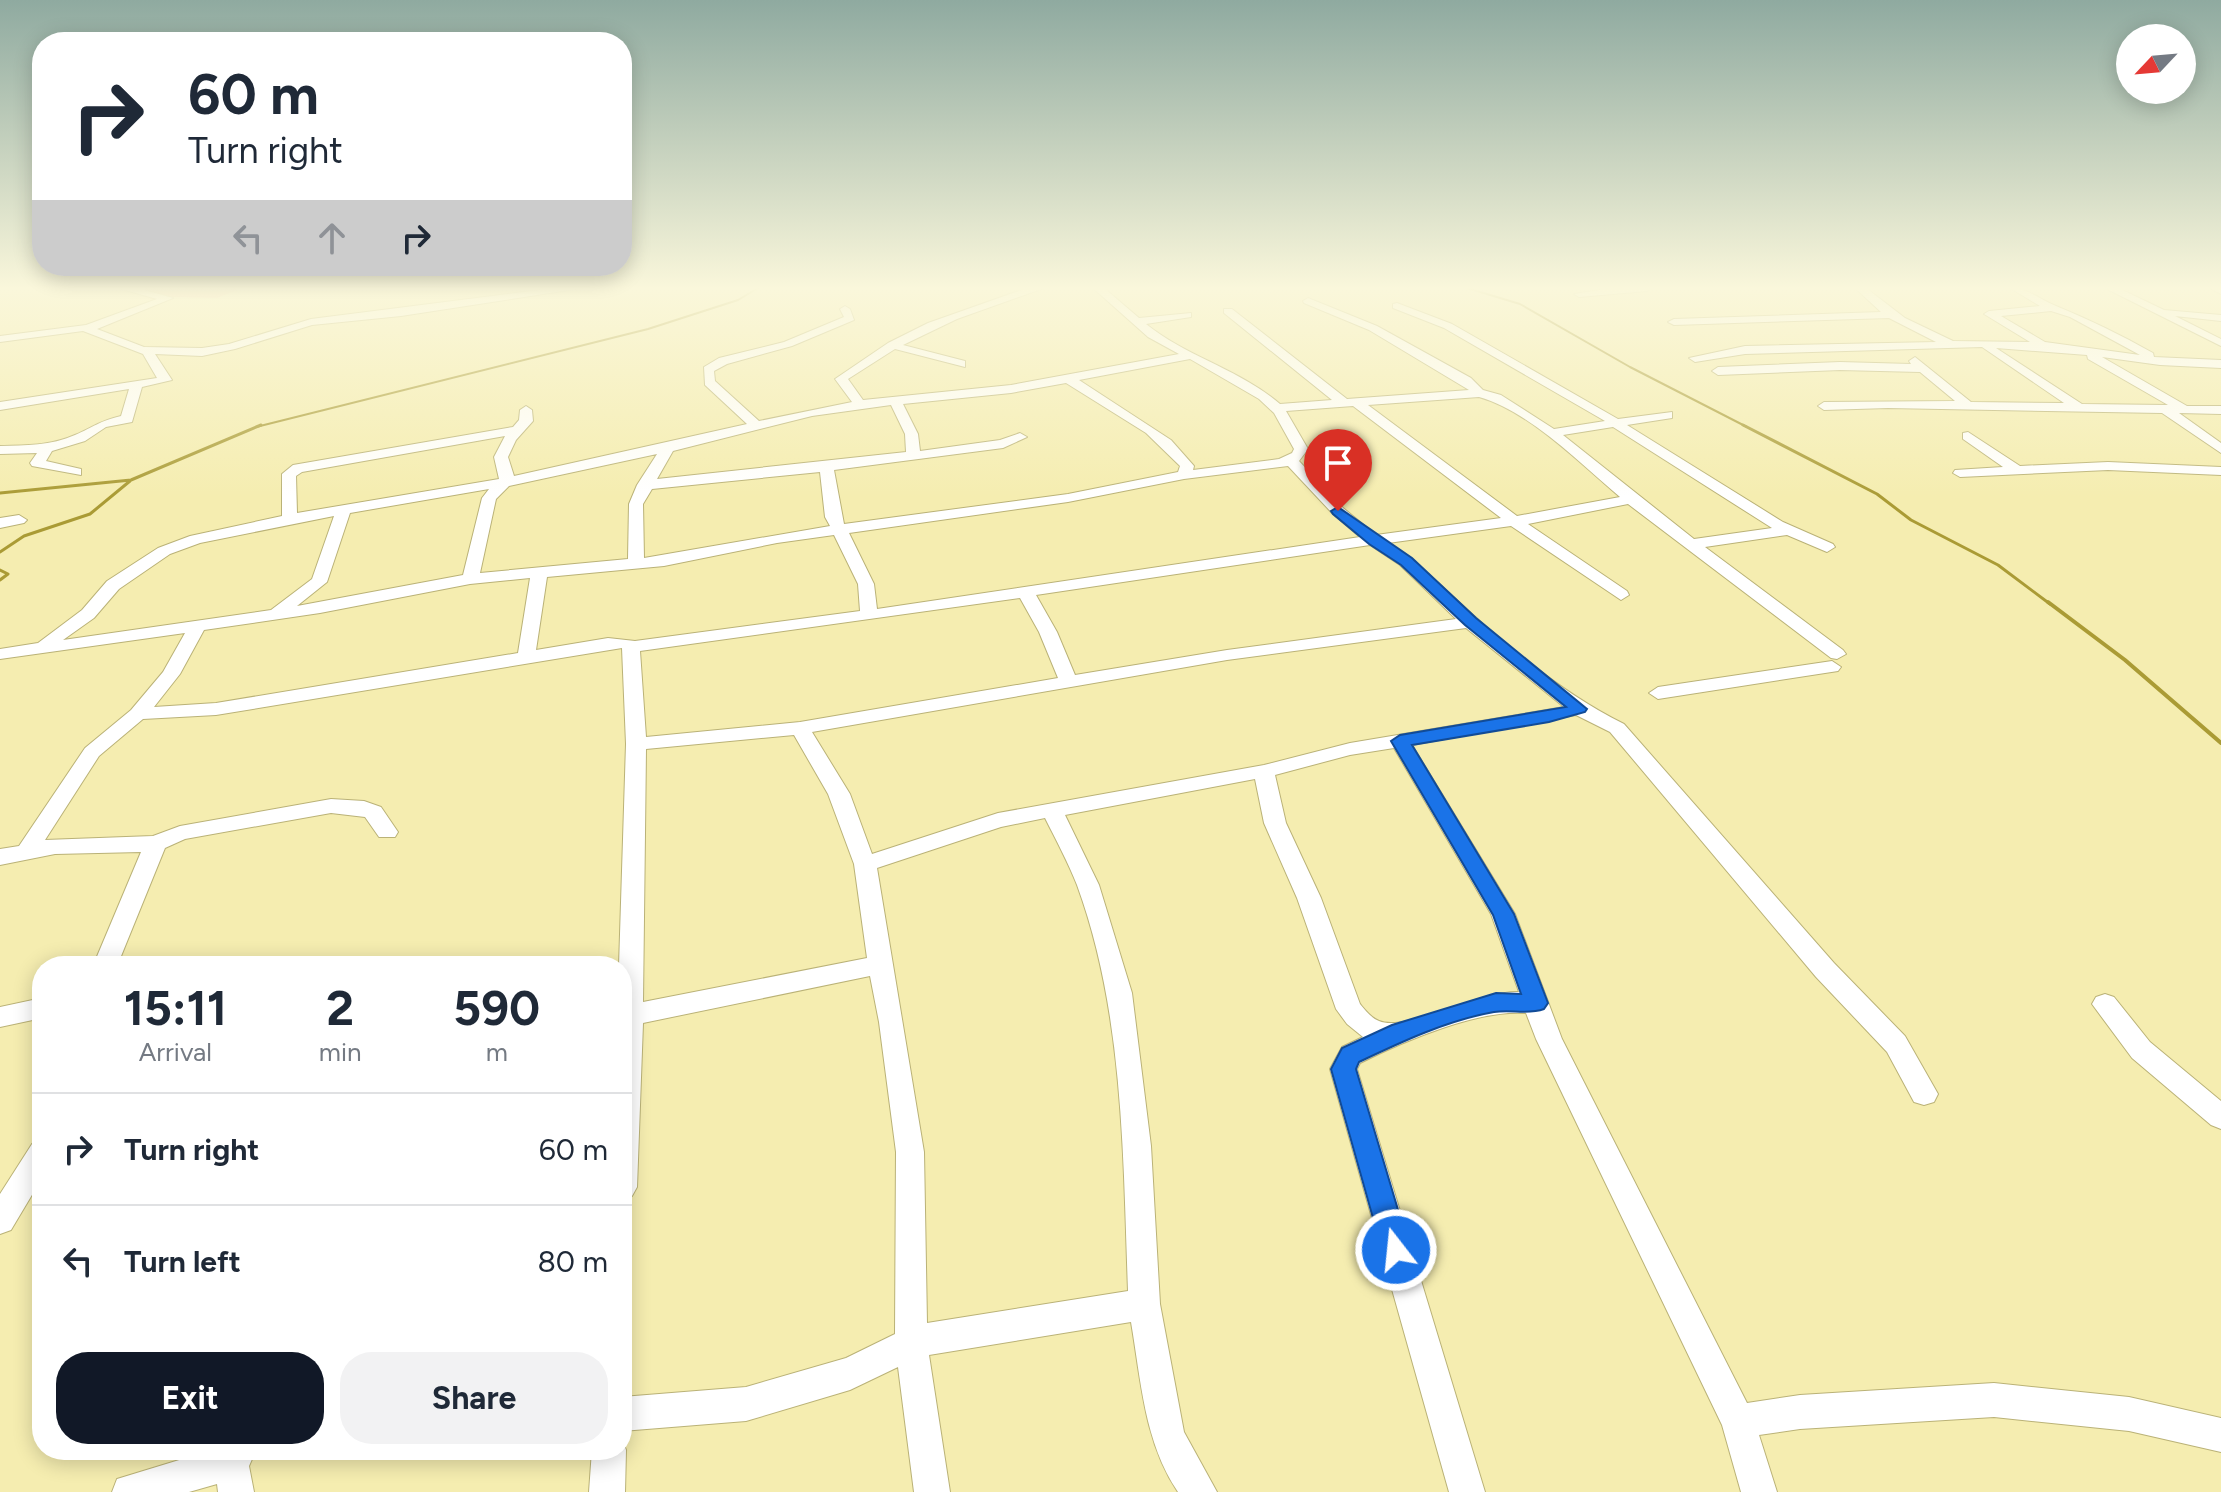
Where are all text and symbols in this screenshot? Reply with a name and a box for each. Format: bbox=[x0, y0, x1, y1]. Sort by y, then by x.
north arrow bbox=[2116, 24, 2196, 104]
map controls bbox=[2116, 24, 2196, 104]
text: 60 m bbox=[188, 61, 319, 128]
icon: right bbox=[56, 64, 160, 168]
text: Turn right bbox=[188, 129, 343, 172]
icon: left bbox=[226, 216, 270, 260]
icon: ahead bbox=[310, 216, 354, 260]
icon: right bbox=[394, 216, 438, 260]
pin bbox=[1304, 429, 1372, 511]
icon: arrive bbox=[1316, 441, 1360, 485]
text: 15:11 bbox=[124, 979, 227, 1037]
text: 2 bbox=[326, 979, 354, 1037]
text: 590 bbox=[453, 979, 540, 1037]
text: Arrival bbox=[139, 1036, 212, 1068]
text: min bbox=[319, 1036, 361, 1068]
text: m bbox=[486, 1036, 508, 1068]
icon: right bbox=[56, 1127, 100, 1171]
text: Turn right bbox=[124, 1131, 259, 1168]
text: 60 m bbox=[539, 1131, 608, 1168]
position arrow bbox=[1354, 1208, 1438, 1292]
icon: left bbox=[56, 1239, 100, 1283]
text: Turn left bbox=[124, 1243, 241, 1280]
text: 80 m bbox=[537, 1243, 608, 1280]
button: Exit bbox=[56, 1352, 324, 1444]
button: Share bbox=[340, 1352, 608, 1444]

